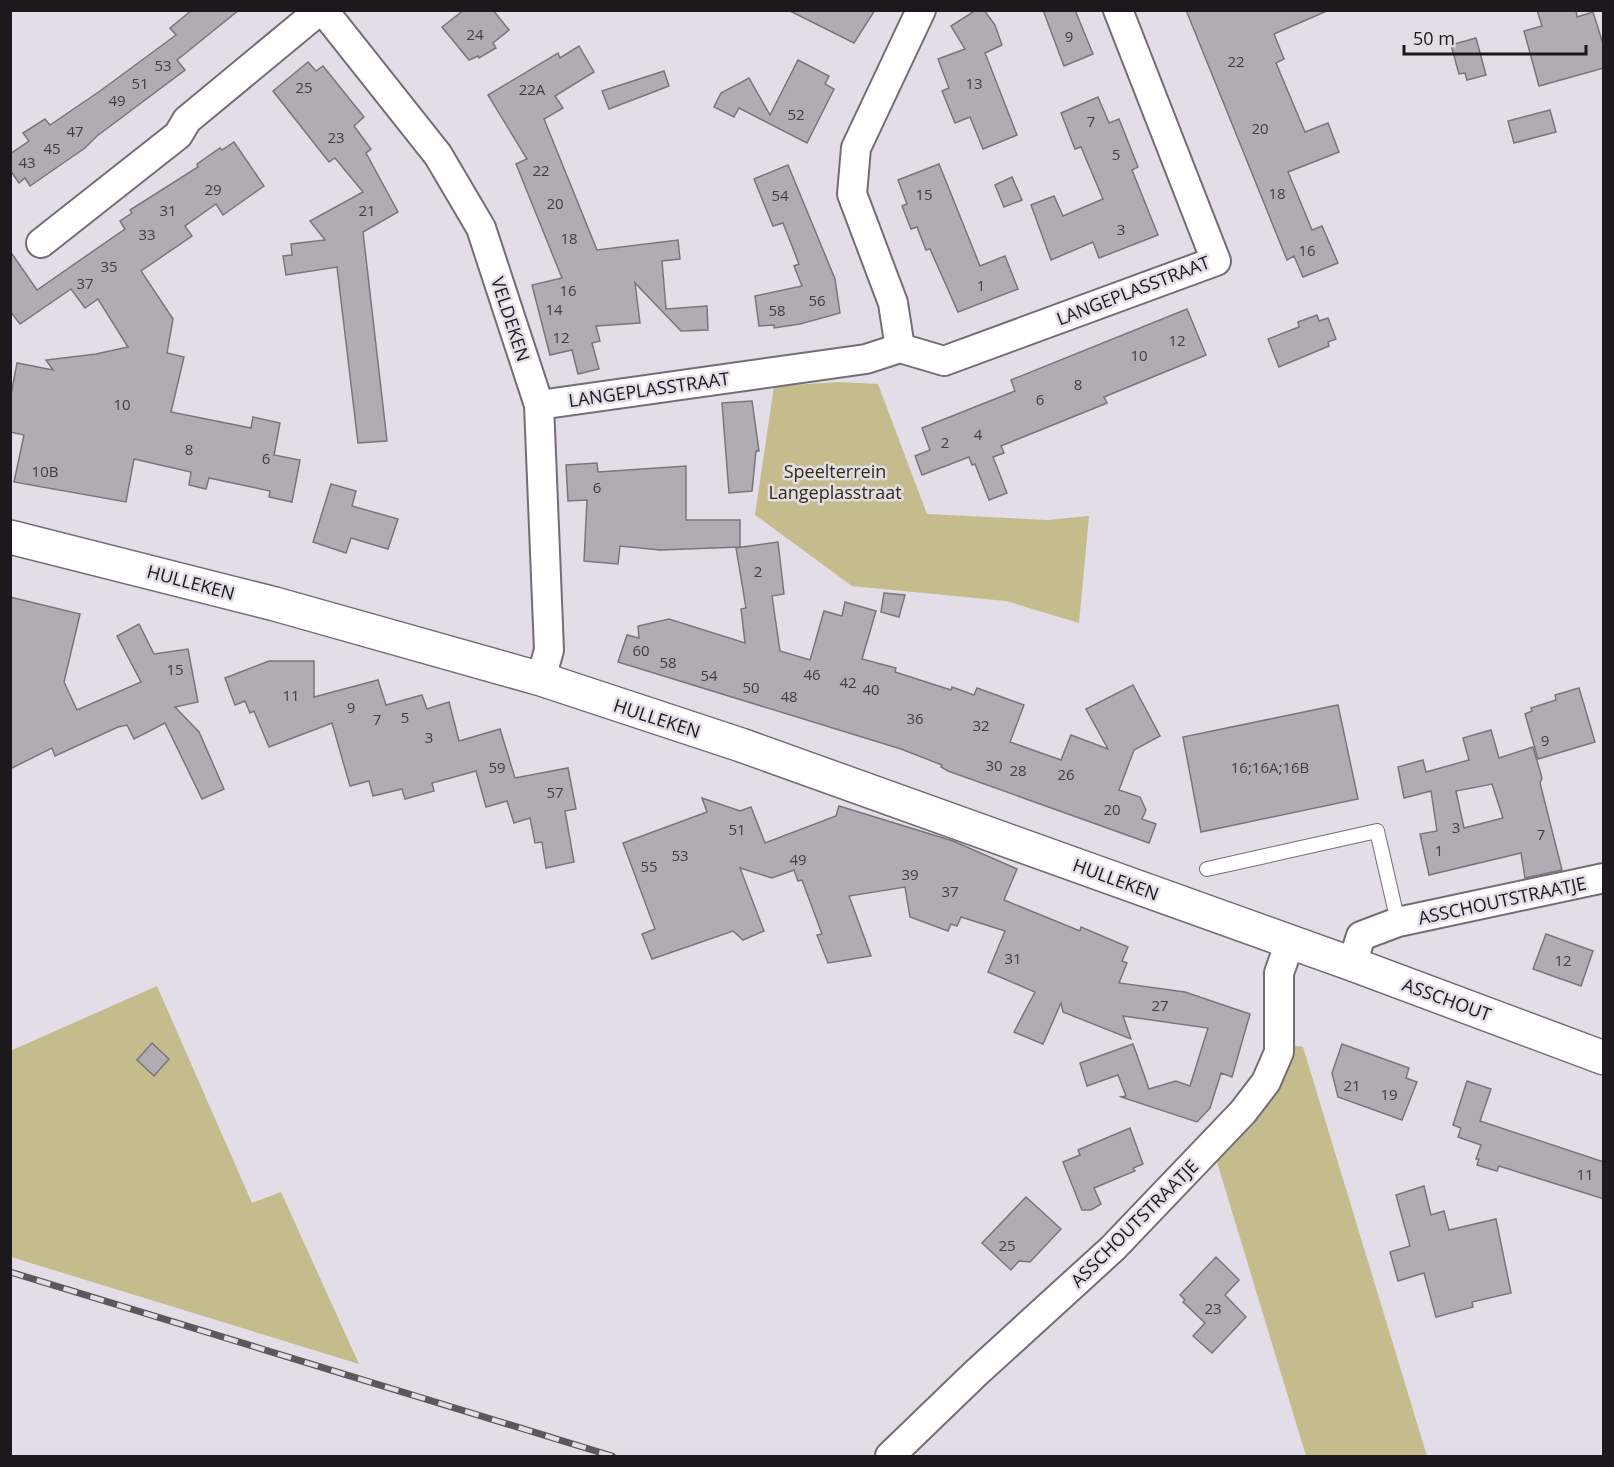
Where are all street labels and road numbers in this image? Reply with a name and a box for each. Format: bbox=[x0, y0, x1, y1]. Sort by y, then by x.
street label: LANGEPLASSTRAAT bbox=[1053, 250, 1213, 330]
street label: VELDEKEN bbox=[486, 274, 536, 364]
street label: LANGEPLASSTRAAT bbox=[567, 366, 731, 412]
street label: HULLEKEN bbox=[145, 559, 237, 605]
street label: HULLEKEN bbox=[611, 693, 703, 743]
street label: HULLEKEN bbox=[1070, 852, 1162, 906]
street label: ASSCHOUTSTRAATJE bbox=[1416, 870, 1588, 930]
street label: ASSCHOUT bbox=[1399, 972, 1495, 1026]
street label: ASSCHOUTSTRAATJE bbox=[1065, 1154, 1203, 1292]

